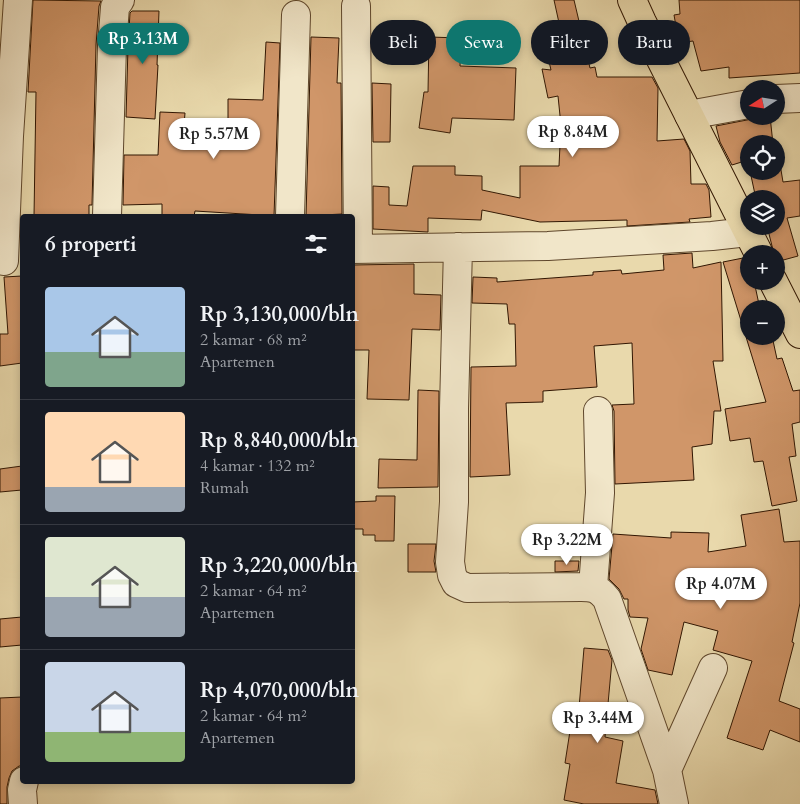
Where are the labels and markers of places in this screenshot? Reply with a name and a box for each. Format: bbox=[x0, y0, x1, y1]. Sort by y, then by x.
pin: Rp 3.13M bbox=[91, 22, 195, 65]
pin: Rp 8.84M bbox=[521, 116, 625, 158]
pin: Rp 5.57M bbox=[162, 118, 266, 160]
pin: Rp 3.22M bbox=[515, 524, 619, 566]
pin: Rp 4.07M bbox=[669, 568, 773, 610]
pin: Rp 3.44M bbox=[546, 702, 650, 744]

